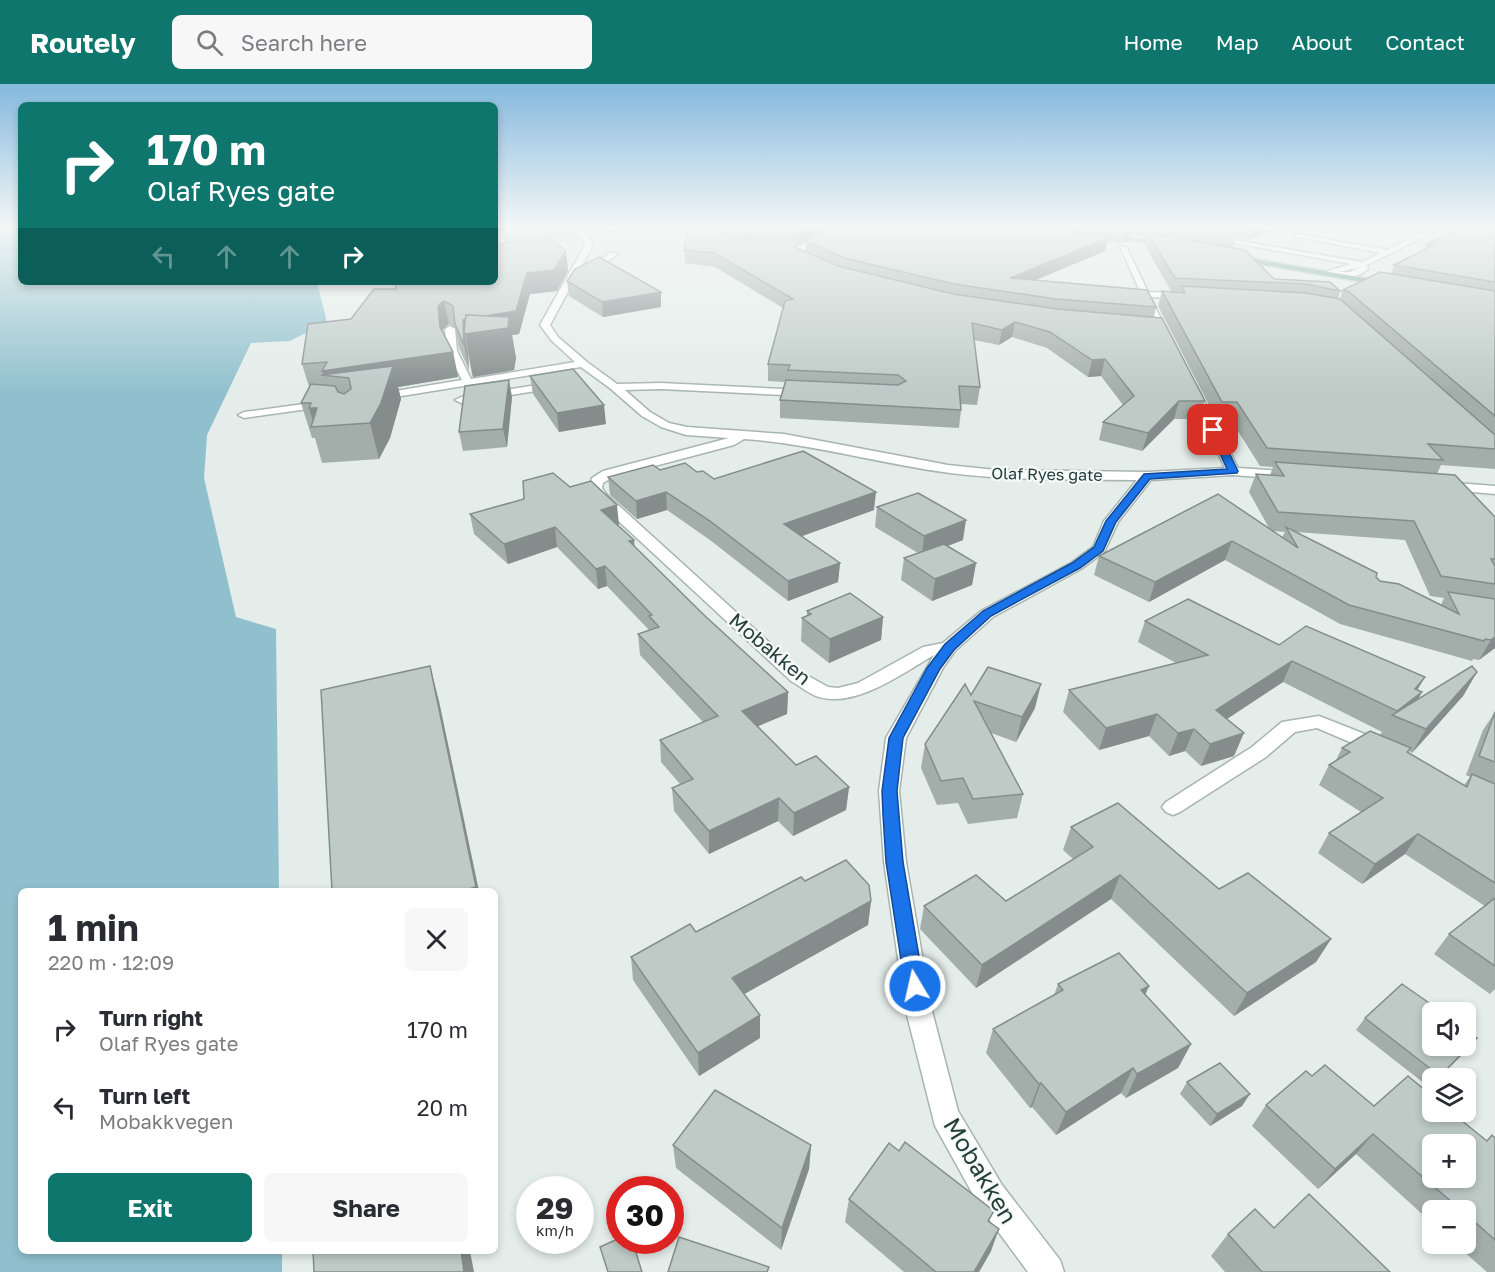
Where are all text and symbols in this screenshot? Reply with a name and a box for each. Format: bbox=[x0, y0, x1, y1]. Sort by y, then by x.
search box bbox=[172, 15, 592, 69]
text: Routely bbox=[30, 26, 136, 59]
icon: search bbox=[193, 26, 226, 59]
text: Search here bbox=[241, 29, 367, 56]
text: Home bbox=[1123, 29, 1183, 55]
text: Map bbox=[1216, 29, 1259, 55]
text: About bbox=[1292, 29, 1352, 55]
text: Contact bbox=[1385, 29, 1465, 55]
text: 170 m bbox=[147, 124, 266, 174]
icon: right bbox=[48, 126, 126, 204]
text: Olaf Ryes gate bbox=[147, 175, 335, 207]
icon: left bbox=[147, 240, 180, 273]
icon: ahead bbox=[210, 240, 243, 273]
icon: ahead bbox=[273, 240, 306, 273]
icon: right bbox=[336, 240, 369, 273]
pin bbox=[1187, 404, 1238, 455]
icon: arrive bbox=[1196, 413, 1229, 446]
street label: Olaf Ryes gate bbox=[991, 463, 1103, 485]
street label: Mobakken bbox=[725, 607, 816, 689]
text: 1 min bbox=[48, 906, 139, 949]
button: close bbox=[405, 908, 468, 971]
text: 220 m · 12:09 bbox=[48, 950, 174, 974]
position arrow bbox=[883, 954, 947, 1018]
map controls bbox=[1422, 1002, 1476, 1254]
button: sound bbox=[1422, 1002, 1476, 1056]
text: Turn right bbox=[99, 1004, 203, 1031]
icon: right bbox=[48, 1013, 81, 1046]
text: 170 m bbox=[407, 1016, 468, 1043]
text: Olaf Ryes gate bbox=[99, 1031, 238, 1055]
button: layers bbox=[1422, 1068, 1476, 1122]
text: Turn left bbox=[99, 1082, 190, 1109]
icon: left bbox=[48, 1091, 81, 1124]
text: 20 m bbox=[417, 1094, 468, 1121]
text: Mobakkvegen bbox=[99, 1109, 233, 1133]
street label: Mobakken bbox=[938, 1112, 1024, 1229]
button: + bbox=[1422, 1134, 1476, 1188]
button: Exit bbox=[48, 1173, 252, 1242]
button: Share bbox=[264, 1173, 468, 1242]
speed limit sign: 30 bbox=[606, 1176, 684, 1254]
text: 29 bbox=[536, 1190, 574, 1226]
button: − bbox=[1422, 1200, 1476, 1254]
text: km/h bbox=[536, 1221, 574, 1239]

